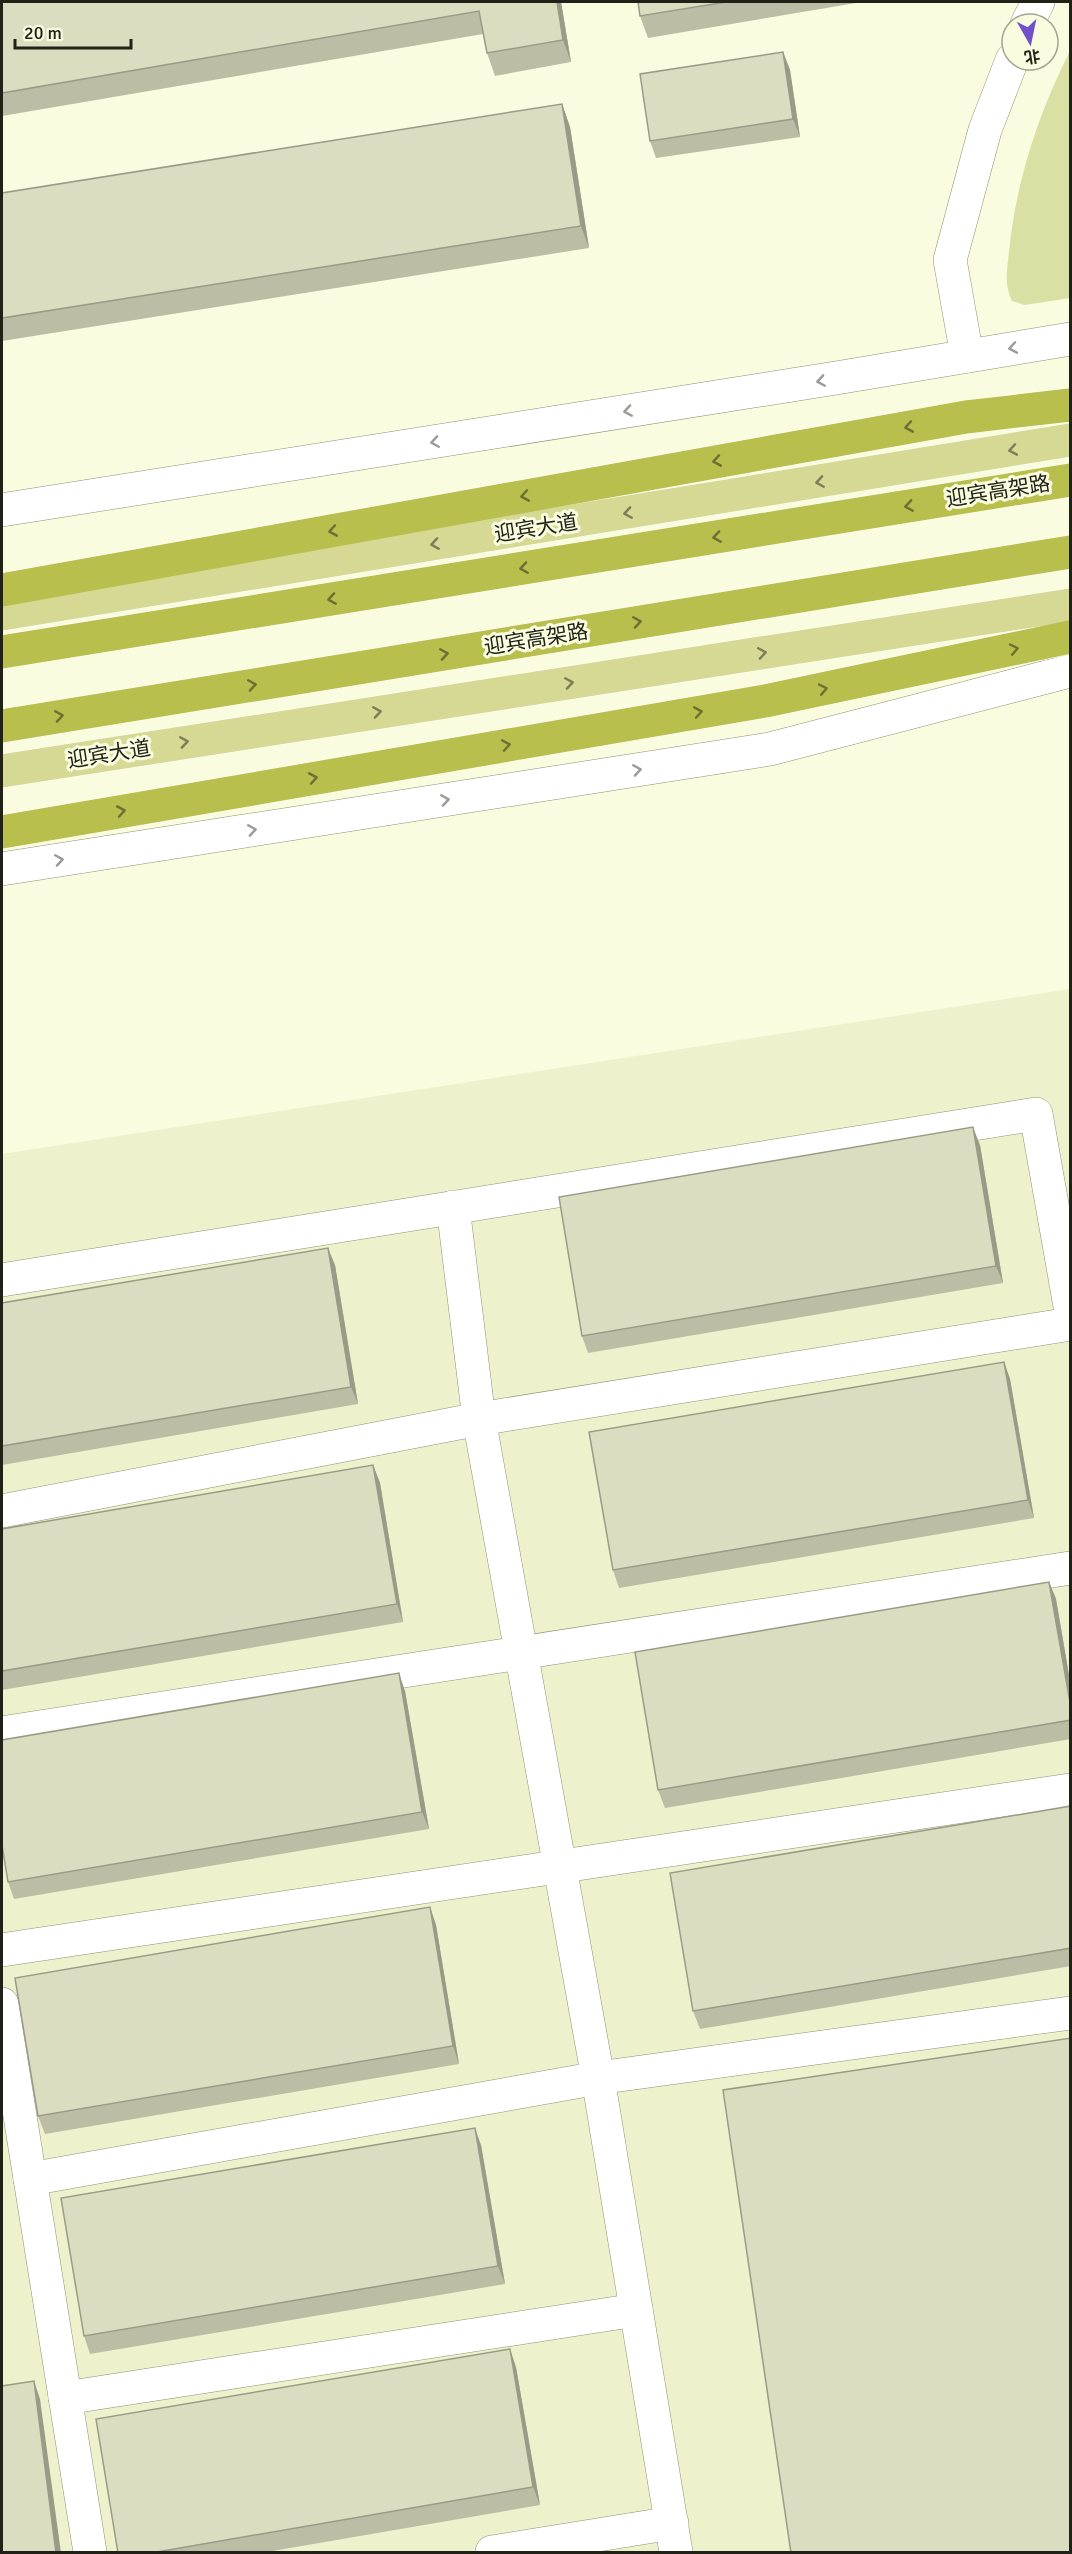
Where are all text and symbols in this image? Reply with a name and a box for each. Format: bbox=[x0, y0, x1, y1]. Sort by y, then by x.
scale bar bbox=[15, 12, 130, 50]
north arrow bbox=[1000, 12, 1060, 72]
text: 20 m bbox=[24, 22, 62, 44]
text: 北 bbox=[1023, 45, 1042, 67]
one-way arrow bbox=[1008, 342, 1017, 354]
one-way arrow bbox=[816, 374, 825, 386]
one-way arrow bbox=[623, 405, 633, 417]
one-way arrow bbox=[904, 420, 914, 433]
one-way arrow bbox=[431, 435, 440, 447]
one-way arrow bbox=[1008, 443, 1018, 456]
one-way arrow bbox=[712, 455, 721, 467]
street label: 迎宾高架路 bbox=[944, 470, 1052, 512]
one-way arrow bbox=[816, 475, 825, 487]
one-way arrow bbox=[520, 489, 530, 502]
one-way arrow bbox=[904, 499, 914, 511]
one-way arrow bbox=[623, 506, 633, 519]
street label: 迎宾大道 bbox=[492, 509, 580, 547]
one-way arrow bbox=[328, 524, 338, 536]
one-way arrow bbox=[712, 530, 721, 542]
one-way arrow bbox=[431, 537, 441, 550]
one-way arrow bbox=[519, 561, 529, 574]
one-way arrow bbox=[327, 592, 337, 605]
one-way arrow bbox=[632, 617, 641, 629]
street label: 迎宾高架路 bbox=[482, 618, 590, 660]
one-way arrow bbox=[1008, 643, 1018, 656]
one-way arrow bbox=[757, 647, 767, 659]
one-way arrow bbox=[440, 648, 449, 660]
one-way arrow bbox=[565, 677, 574, 689]
one-way arrow bbox=[246, 679, 256, 692]
one-way arrow bbox=[817, 683, 827, 696]
one-way arrow bbox=[372, 707, 381, 719]
one-way arrow bbox=[693, 707, 702, 719]
one-way arrow bbox=[55, 711, 64, 723]
street label: 迎宾大道 bbox=[65, 735, 153, 773]
one-way arrow bbox=[179, 737, 188, 749]
one-way arrow bbox=[501, 740, 510, 752]
one-way arrow bbox=[632, 764, 642, 777]
one-way arrow bbox=[309, 773, 318, 785]
one-way arrow bbox=[439, 794, 449, 807]
one-way arrow bbox=[117, 806, 126, 818]
one-way arrow bbox=[247, 824, 257, 837]
one-way arrow bbox=[54, 854, 64, 867]

